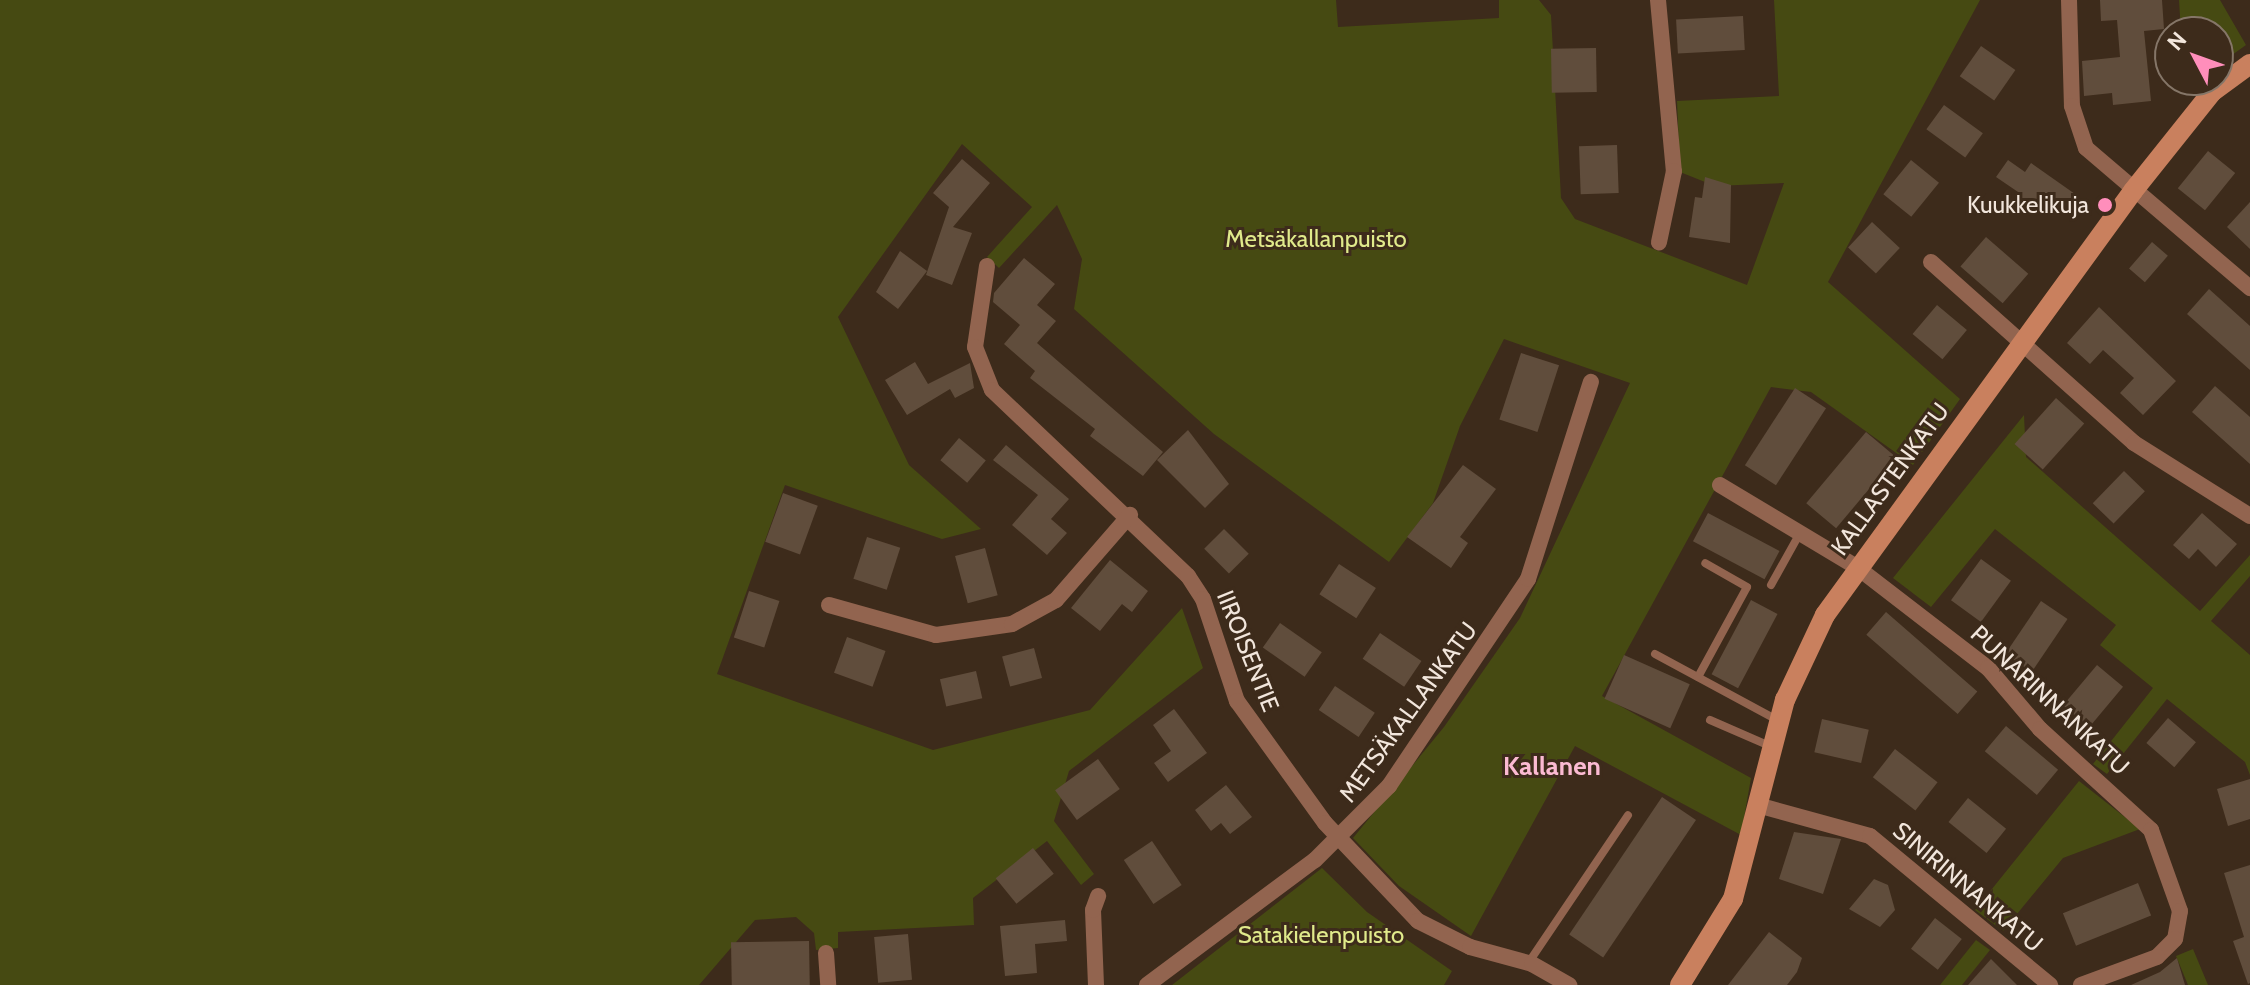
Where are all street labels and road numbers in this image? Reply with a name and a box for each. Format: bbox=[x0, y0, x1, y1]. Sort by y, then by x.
street label: KALLASTENKATU bbox=[1825, 397, 1955, 561]
street label: IIROISENTIE bbox=[1211, 586, 1285, 716]
street label: METSÄKALLANKATU bbox=[1333, 616, 1483, 808]
street label: PUNARINNANKATU bbox=[1965, 619, 2135, 781]
street label: SINIRINNANKATU bbox=[1887, 816, 2049, 958]

